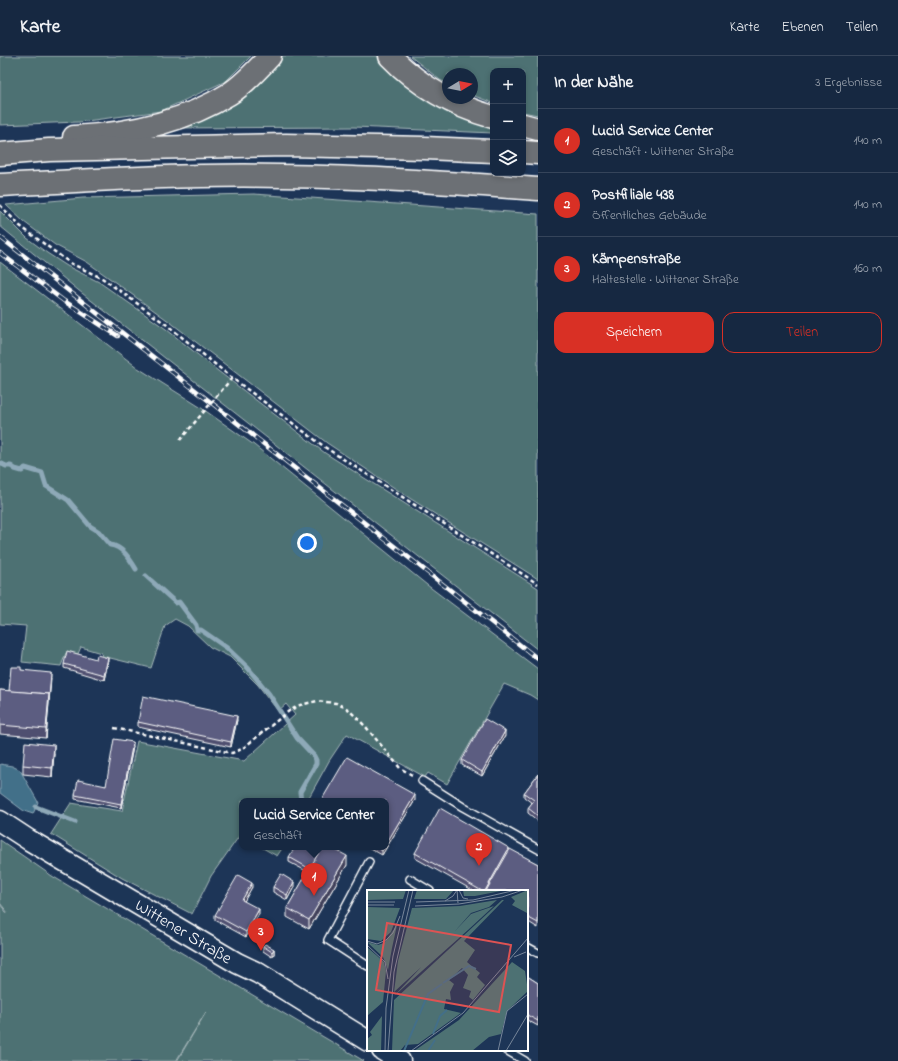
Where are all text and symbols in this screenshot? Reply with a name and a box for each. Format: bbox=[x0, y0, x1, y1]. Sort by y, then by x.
text: Karte bbox=[20, 14, 60, 41]
text: Karte bbox=[730, 17, 759, 38]
text: Ebenen bbox=[781, 17, 824, 38]
text: Teilen bbox=[846, 17, 878, 38]
north arrow bbox=[442, 68, 478, 104]
map controls bbox=[490, 68, 526, 176]
button: + bbox=[490, 68, 526, 104]
text: In der Nähe bbox=[554, 70, 633, 95]
text: 3 Ergebnisse bbox=[815, 73, 882, 92]
button: − bbox=[490, 104, 526, 140]
text: Lucid Service Center bbox=[592, 120, 713, 142]
text: 1 bbox=[565, 131, 569, 150]
text: 140 m bbox=[854, 131, 882, 150]
button: layers bbox=[490, 140, 526, 176]
text: Geschäft · Wittener Straße bbox=[592, 142, 734, 161]
text: Postfiliale 438 bbox=[592, 184, 674, 206]
text: 2 bbox=[564, 195, 570, 214]
text: 140 m bbox=[854, 195, 882, 214]
text: Öffentliches Gebäude bbox=[592, 206, 707, 225]
text: Kämpenstraße bbox=[592, 248, 681, 270]
text: 3 bbox=[564, 259, 570, 278]
text: 160 m bbox=[853, 259, 882, 278]
text: Haltestelle · Wittener Straße bbox=[592, 270, 739, 289]
button: Speichern bbox=[554, 312, 714, 353]
button: Teilen bbox=[722, 312, 882, 353]
your location bbox=[297, 533, 317, 553]
popup bbox=[239, 798, 389, 850]
text: Lucid Service Center bbox=[253, 804, 375, 826]
text: Geschäft bbox=[253, 826, 302, 845]
pin: 2 bbox=[466, 833, 492, 866]
pin: 1 bbox=[301, 863, 327, 896]
inset map bbox=[367, 890, 528, 1051]
street label: Wittener Straße bbox=[130, 893, 237, 971]
pin: 3 bbox=[248, 918, 274, 951]

